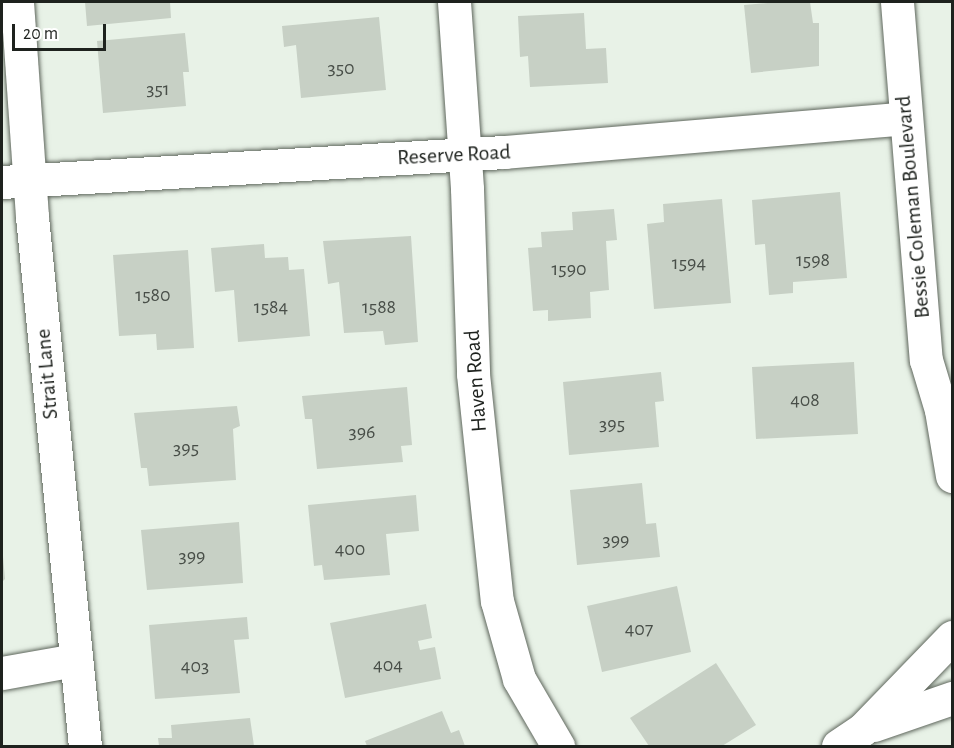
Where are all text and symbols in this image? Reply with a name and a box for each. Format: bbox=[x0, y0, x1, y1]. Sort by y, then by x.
scale bar bbox=[15, 12, 110, 50]
text: 20 m bbox=[23, 25, 58, 43]
house number: 350 bbox=[327, 56, 355, 80]
house number: 351 bbox=[146, 77, 170, 101]
street label: Bessie Coleman Boulevard bbox=[890, 94, 936, 320]
street label: Reserve Road bbox=[397, 139, 511, 171]
house number: 1598 bbox=[796, 248, 830, 272]
house number: 1594 bbox=[672, 251, 706, 275]
house number: 1590 bbox=[551, 257, 587, 281]
house number: 1580 bbox=[135, 283, 171, 307]
house number: 1584 bbox=[254, 295, 288, 319]
house number: 1588 bbox=[362, 295, 396, 319]
street label: Strait Lane bbox=[30, 328, 64, 420]
street label: Haven Road bbox=[459, 329, 493, 433]
house number: 408 bbox=[790, 388, 820, 412]
house number: 395 bbox=[599, 412, 625, 436]
house number: 396 bbox=[348, 420, 376, 444]
house number: 395 bbox=[173, 436, 199, 460]
house number: 399 bbox=[602, 528, 630, 552]
house number: 400 bbox=[335, 537, 365, 561]
house number: 399 bbox=[178, 544, 206, 568]
house number: 407 bbox=[625, 617, 653, 641]
house number: 404 bbox=[373, 653, 403, 677]
house number: 403 bbox=[181, 654, 209, 678]

